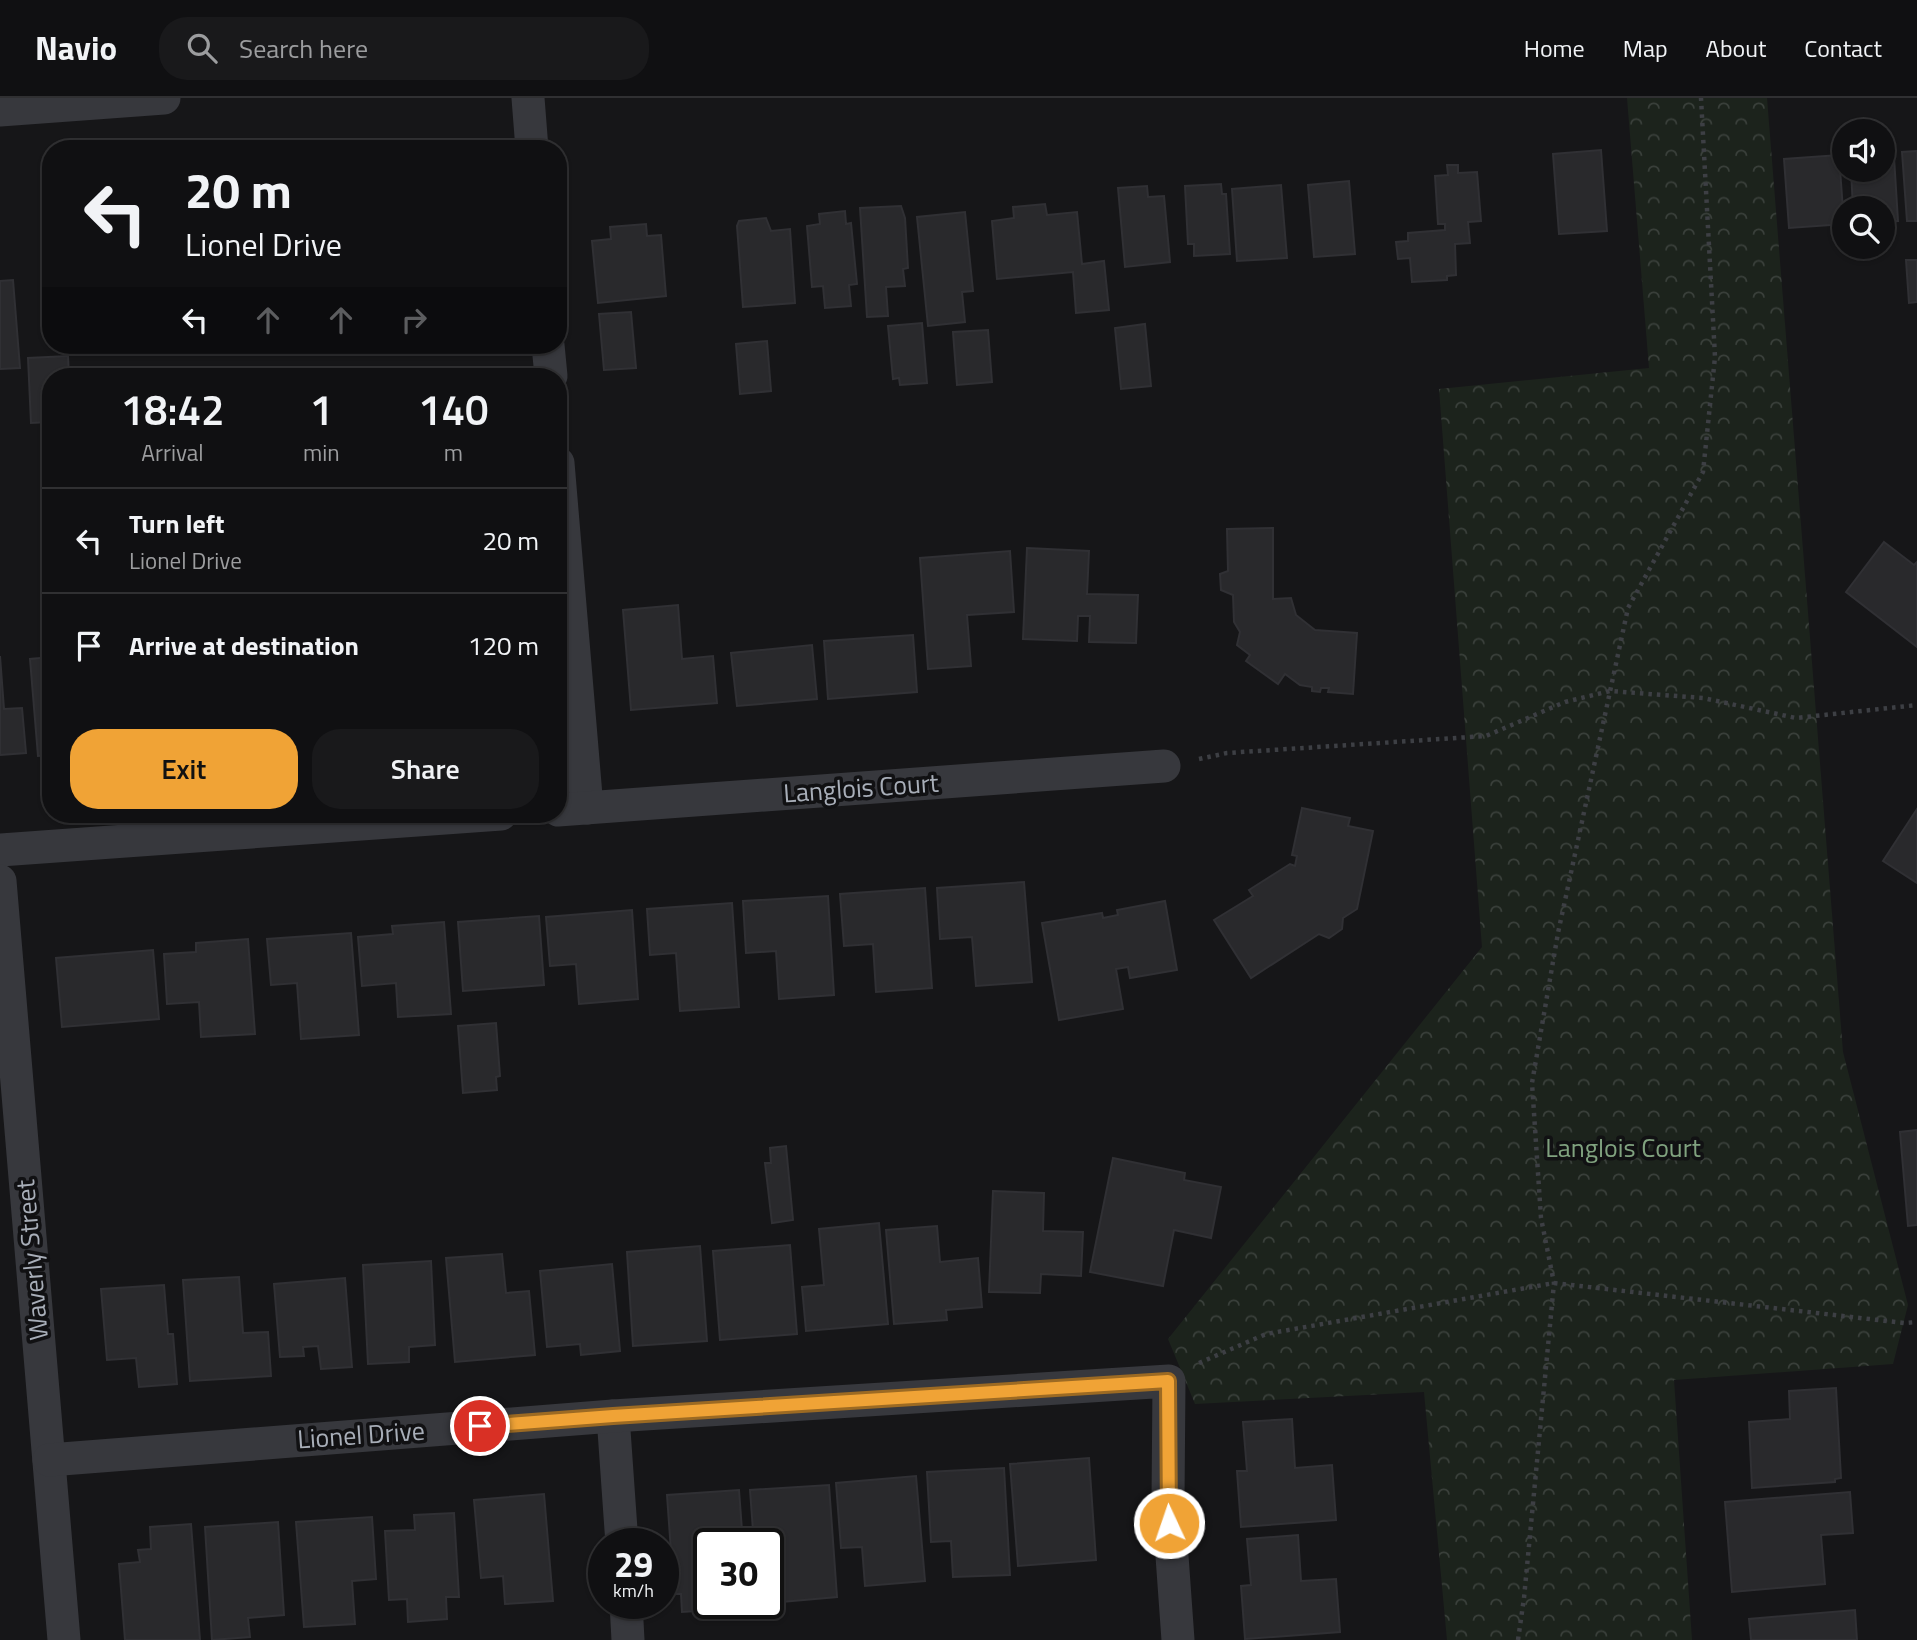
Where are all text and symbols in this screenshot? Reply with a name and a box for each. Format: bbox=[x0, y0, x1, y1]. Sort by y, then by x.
search box bbox=[159, 17, 649, 80]
text: Navio bbox=[35, 23, 117, 73]
icon: search bbox=[183, 29, 221, 67]
text: Search here bbox=[239, 29, 368, 68]
text: Home bbox=[1524, 30, 1585, 66]
text: Map bbox=[1623, 30, 1668, 66]
text: About bbox=[1706, 30, 1766, 66]
text: Contact bbox=[1804, 30, 1882, 66]
map controls bbox=[1832, 119, 1895, 259]
button: sound bbox=[1832, 119, 1895, 182]
text: 20 m bbox=[185, 152, 292, 227]
icon: left bbox=[70, 168, 161, 259]
button: search bbox=[1832, 196, 1895, 259]
text: Lionel Drive bbox=[185, 220, 342, 268]
icon: left bbox=[176, 301, 214, 339]
icon: ahead bbox=[249, 301, 287, 339]
icon: ahead bbox=[322, 301, 360, 339]
icon: right bbox=[395, 301, 433, 339]
text: 18:42 bbox=[120, 377, 225, 441]
text: 1 bbox=[310, 377, 333, 441]
text: 140 bbox=[418, 377, 489, 441]
text: Arrival bbox=[141, 435, 204, 470]
text: min bbox=[303, 435, 340, 470]
text: m bbox=[444, 435, 463, 470]
text: Turn left bbox=[129, 504, 224, 543]
text: 20 m bbox=[482, 521, 539, 560]
icon: left bbox=[70, 522, 108, 560]
text: Lionel Drive bbox=[129, 543, 242, 578]
text: Arrive at destination bbox=[129, 626, 359, 665]
text: 120 m bbox=[468, 626, 539, 665]
icon: arrive bbox=[70, 627, 108, 665]
button: Exit bbox=[70, 729, 298, 809]
button: Share bbox=[312, 729, 539, 809]
street label: Langlois Court bbox=[782, 763, 940, 812]
park label: Langlois Court bbox=[1545, 1128, 1701, 1167]
street label: Waverly Street bbox=[5, 1178, 58, 1342]
pin bbox=[450, 1396, 510, 1456]
icon: arrive bbox=[461, 1407, 499, 1445]
street label: Lionel Drive bbox=[296, 1411, 426, 1458]
position arrow bbox=[1132, 1486, 1206, 1560]
speed limit sign: 30 bbox=[693, 1528, 784, 1619]
text: 29 bbox=[614, 1537, 653, 1591]
text: km/h bbox=[613, 1577, 654, 1604]

